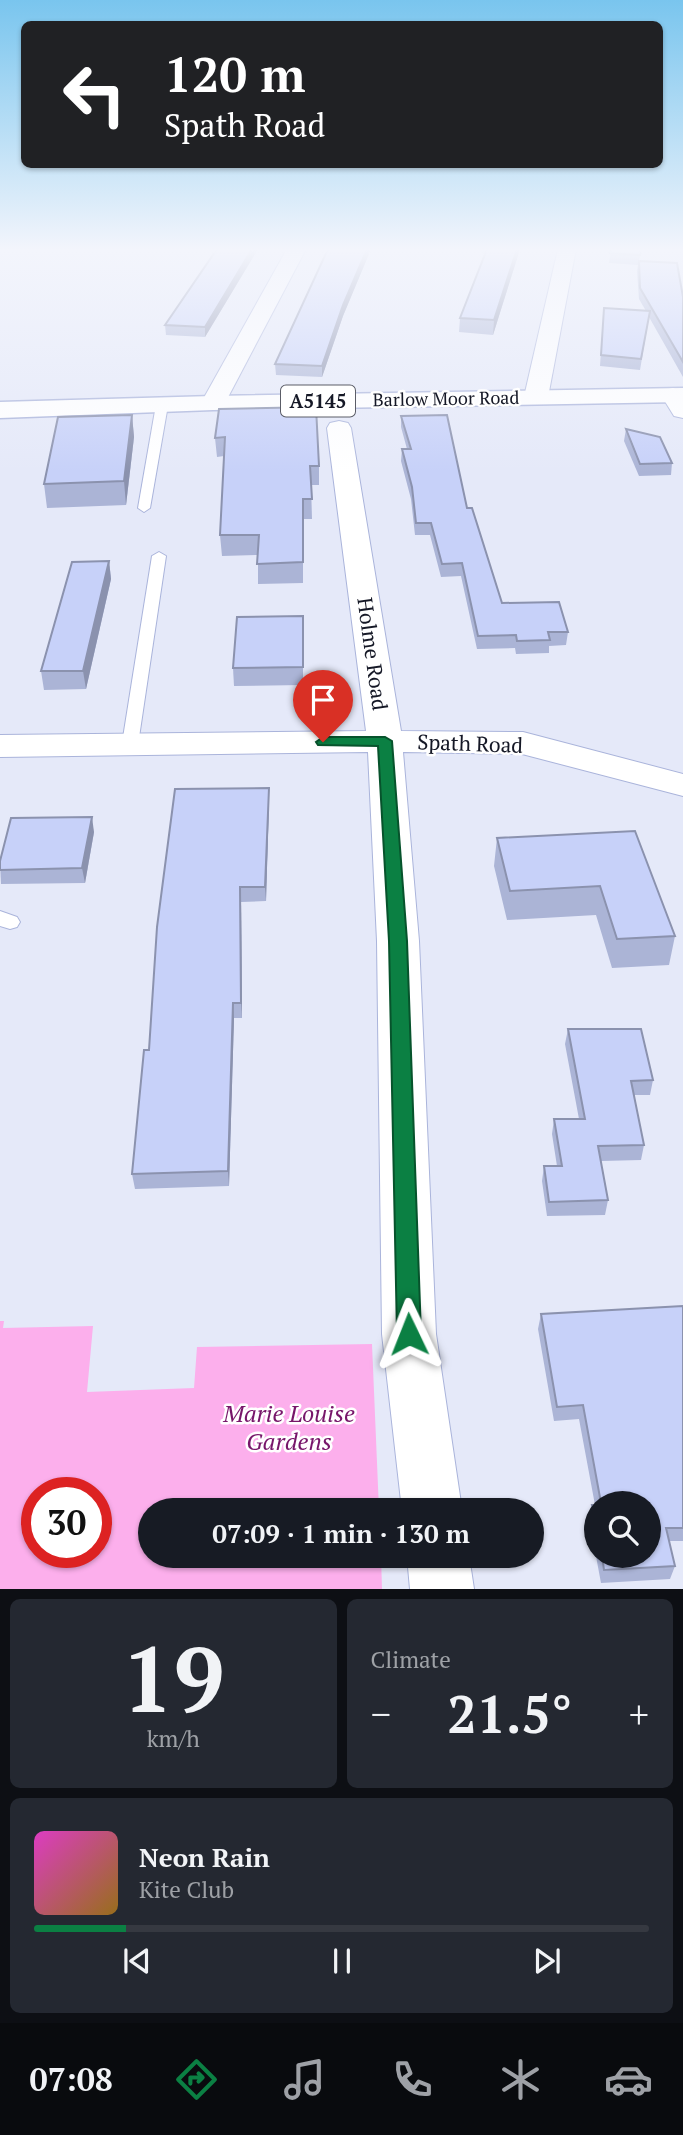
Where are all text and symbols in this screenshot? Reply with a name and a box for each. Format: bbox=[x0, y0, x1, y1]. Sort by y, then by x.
text: 120 m bbox=[164, 41, 306, 106]
icon: left bbox=[49, 49, 140, 140]
text: Spath Road bbox=[164, 104, 325, 146]
street label: Barlow Moor Road bbox=[372, 385, 520, 411]
road number: A5145 bbox=[281, 386, 355, 416]
street label: Holme Road bbox=[351, 596, 395, 713]
pin bbox=[293, 670, 353, 742]
icon: arrive bbox=[304, 681, 342, 719]
street label: Spath Road bbox=[417, 727, 524, 759]
position arrow bbox=[372, 1297, 446, 1371]
park label: Marie Louise Gardens bbox=[222, 1397, 355, 1457]
speed limit sign: 30 bbox=[21, 1477, 112, 1568]
map controls bbox=[584, 1491, 661, 1568]
button: search bbox=[584, 1491, 661, 1568]
text: 07:09 · 1 min · 130 m bbox=[212, 1516, 470, 1550]
text: 19 bbox=[122, 1617, 225, 1738]
text: Climate bbox=[371, 1644, 451, 1675]
text: 21.5° bbox=[447, 1679, 572, 1748]
text: − bbox=[371, 1689, 391, 1739]
text: + bbox=[629, 1689, 649, 1739]
text: km/h bbox=[147, 1723, 200, 1754]
text: Neon Rain bbox=[139, 1840, 270, 1874]
text: Kite Club bbox=[139, 1874, 234, 1905]
icon: previous bbox=[118, 1942, 156, 1980]
icon: pause bbox=[323, 1942, 361, 1980]
icon: next bbox=[528, 1942, 566, 1980]
icon: directions bbox=[172, 2055, 221, 2104]
icon: music bbox=[280, 2055, 329, 2104]
icon: phone bbox=[388, 2055, 437, 2104]
icon: climate bbox=[496, 2055, 545, 2104]
icon: car bbox=[604, 2055, 653, 2104]
text: 07:08 bbox=[30, 2058, 113, 2100]

